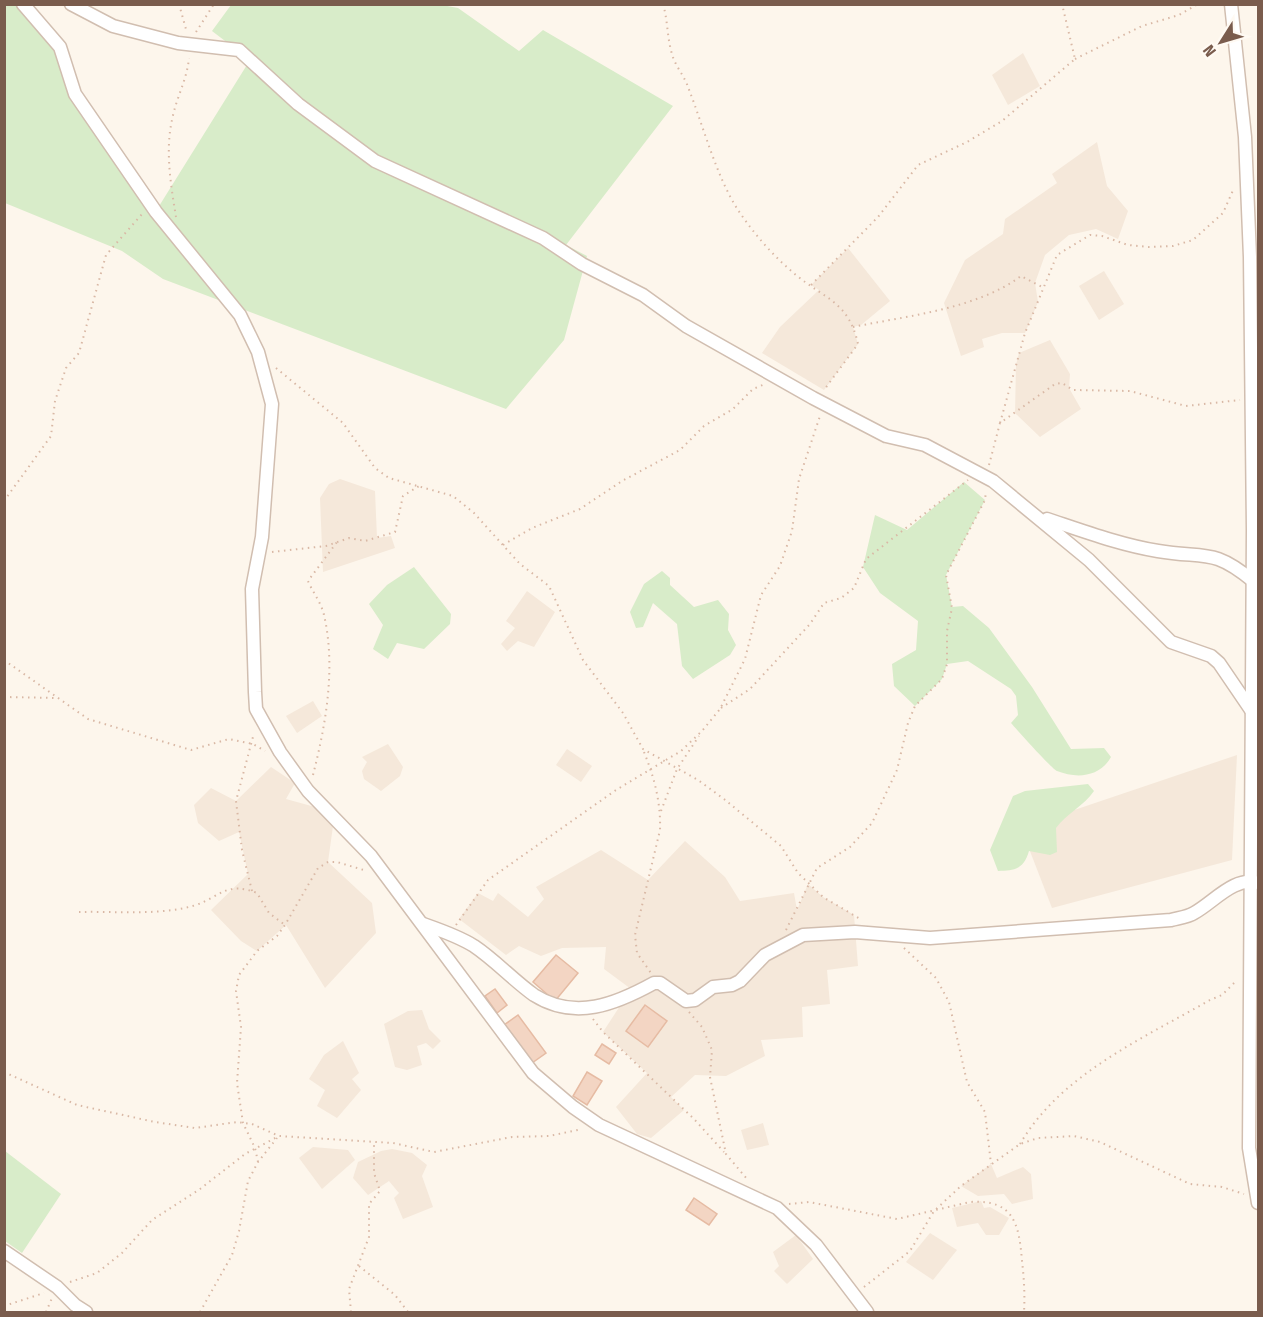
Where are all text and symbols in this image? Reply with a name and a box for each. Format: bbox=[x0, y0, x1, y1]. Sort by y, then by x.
north arrow bbox=[1191, 12, 1251, 72]
text: N bbox=[1199, 41, 1220, 60]

